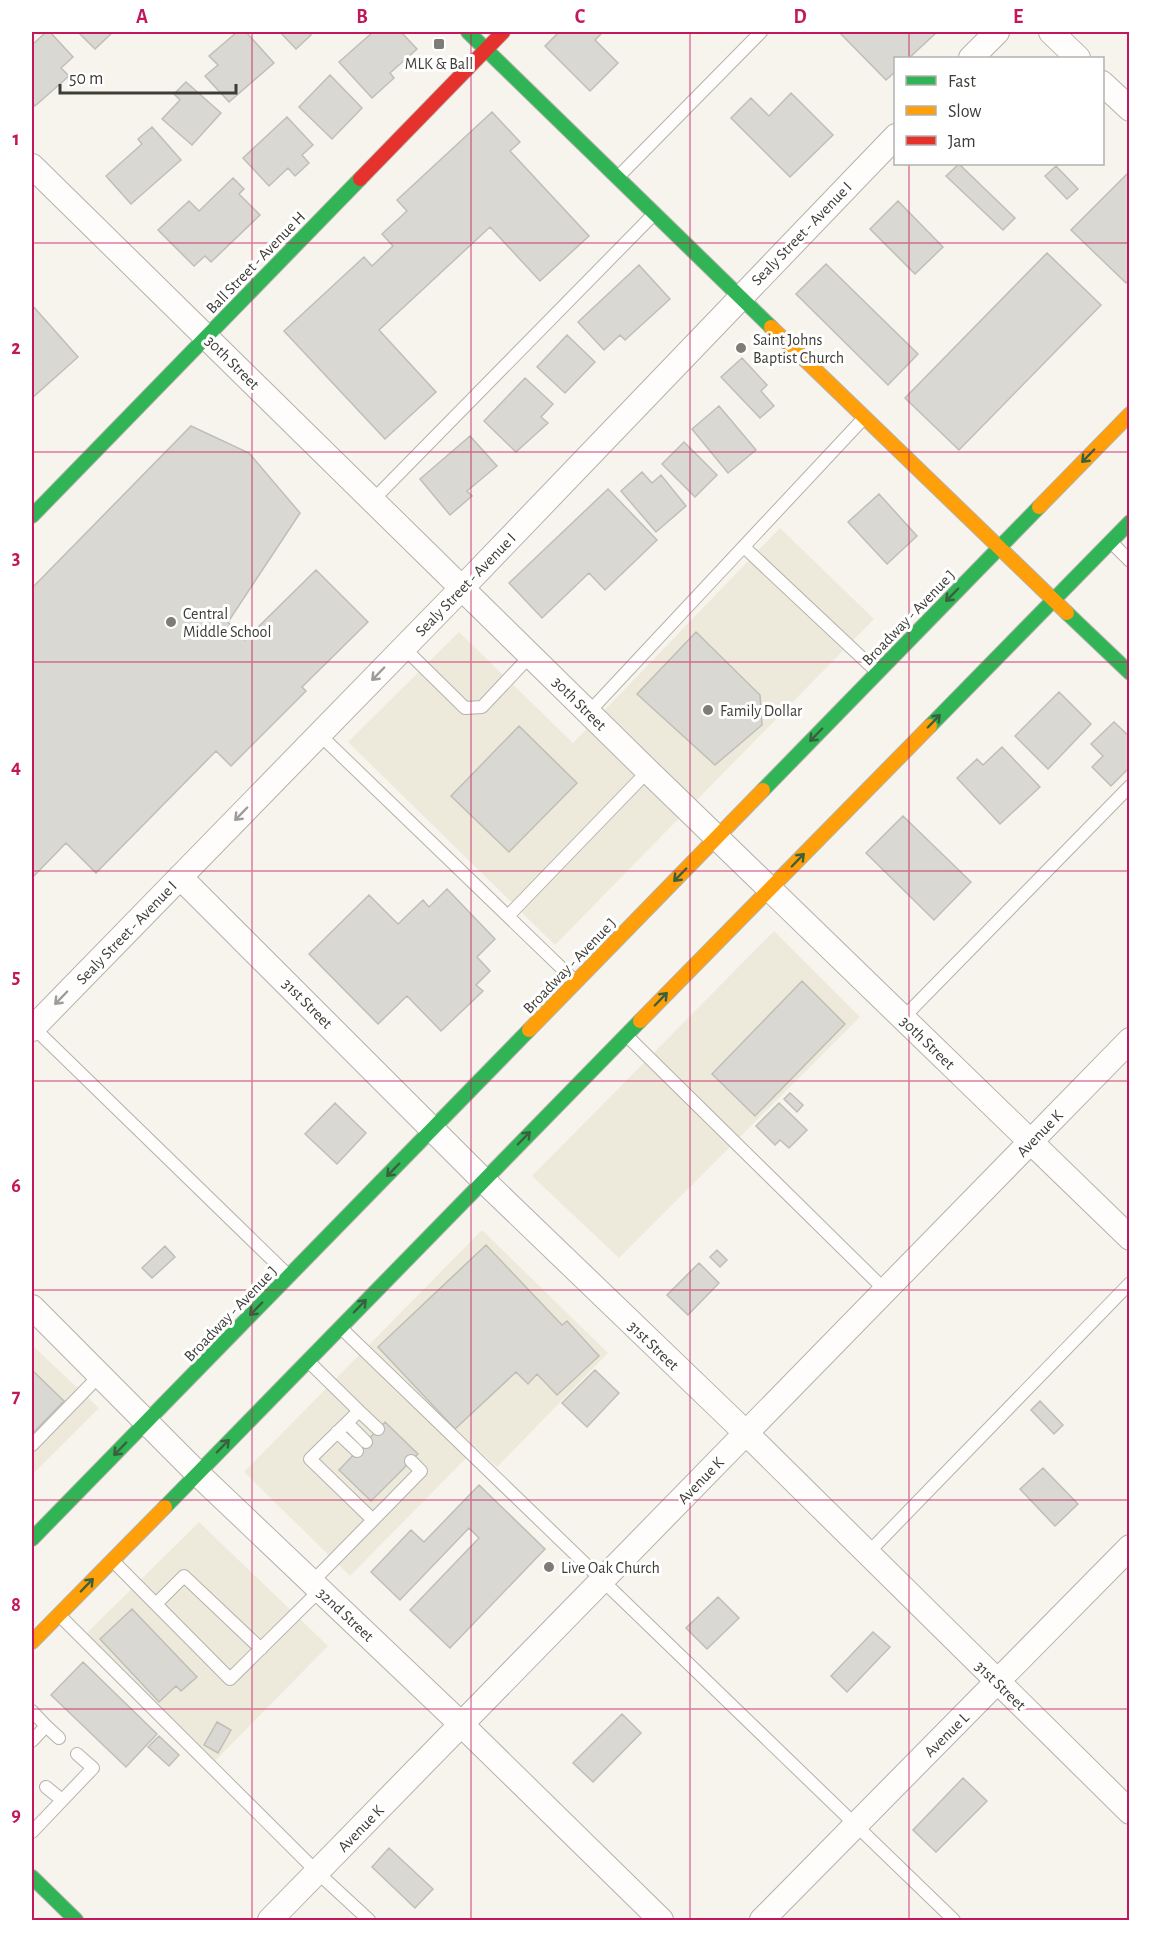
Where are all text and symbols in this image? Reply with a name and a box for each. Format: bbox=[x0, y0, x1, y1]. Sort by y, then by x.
text: A bbox=[136, 7, 148, 27]
text: B bbox=[356, 7, 368, 27]
text: C bbox=[575, 7, 586, 27]
text: D bbox=[793, 7, 807, 27]
text: E bbox=[1013, 7, 1023, 27]
marker: MLK & Ball bbox=[432, 37, 446, 51]
place label: MLK & Ball bbox=[405, 56, 473, 72]
scale bar bbox=[60, 57, 236, 95]
legend bbox=[894, 57, 1104, 165]
text: 50 m bbox=[69, 70, 103, 88]
text: Fast bbox=[948, 73, 976, 91]
text: Slow bbox=[948, 103, 981, 121]
text: 1 bbox=[12, 129, 20, 149]
text: Jam bbox=[948, 133, 976, 151]
street label: Sealy Street - Avenue I bbox=[748, 179, 856, 289]
street label: Ball Street - Avenue H bbox=[203, 209, 308, 317]
place label: Saint Johns Baptist Church bbox=[753, 332, 844, 366]
street label: 30th Street bbox=[202, 333, 262, 393]
text: 2 bbox=[11, 338, 21, 358]
marker: Saint Johns Baptist Church bbox=[734, 341, 748, 355]
one-way arrow bbox=[1081, 448, 1096, 463]
street label: Sealy Street - Avenue I bbox=[412, 530, 520, 640]
text: 3 bbox=[12, 548, 20, 568]
street label: Broadway - Avenue J bbox=[859, 567, 959, 669]
one-way arrow bbox=[945, 588, 959, 603]
place label: Central Middle School bbox=[183, 606, 271, 640]
marker: Central Middle School bbox=[164, 615, 178, 629]
one-way arrow bbox=[370, 667, 385, 682]
street label: 30th Street bbox=[549, 674, 609, 734]
marker: Family Dollar bbox=[701, 703, 715, 717]
place label: Family Dollar bbox=[720, 703, 803, 720]
one-way arrow bbox=[927, 713, 941, 728]
one-way arrow bbox=[809, 727, 823, 742]
text: 4 bbox=[11, 757, 21, 777]
one-way arrow bbox=[234, 806, 249, 821]
one-way arrow bbox=[790, 852, 805, 867]
one-way arrow bbox=[673, 867, 687, 882]
street label: Sealy Street - Avenue I bbox=[73, 878, 181, 988]
street label: Broadway - Avenue J bbox=[520, 915, 620, 1017]
text: 5 bbox=[12, 967, 20, 987]
street label: 31st Street bbox=[279, 976, 335, 1032]
one-way arrow bbox=[54, 991, 68, 1006]
one-way arrow bbox=[654, 992, 668, 1007]
street label: 30th Street bbox=[897, 1013, 958, 1072]
street label: Avenue K bbox=[1014, 1107, 1066, 1160]
one-way arrow bbox=[517, 1131, 532, 1146]
one-way arrow bbox=[385, 1163, 400, 1178]
text: 6 bbox=[11, 1176, 21, 1196]
street label: Broadway - Avenue J bbox=[181, 1263, 281, 1365]
one-way arrow bbox=[353, 1299, 367, 1314]
one-way arrow bbox=[249, 1302, 264, 1317]
street label: 31st Street bbox=[625, 1318, 682, 1374]
text: 7 bbox=[12, 1386, 21, 1406]
one-way arrow bbox=[216, 1438, 231, 1453]
one-way arrow bbox=[113, 1441, 127, 1456]
street label: Avenue K bbox=[675, 1454, 727, 1507]
marker: Live Oak Church bbox=[542, 1560, 556, 1574]
place label: Live Oak Church bbox=[561, 1560, 660, 1576]
one-way arrow bbox=[80, 1578, 94, 1593]
street label: 32nd Street bbox=[314, 1585, 377, 1645]
text: 8 bbox=[11, 1595, 21, 1615]
street label: 31st Street bbox=[972, 1658, 1029, 1714]
street label: Avenue L bbox=[921, 1709, 972, 1760]
street label: Avenue K bbox=[335, 1802, 387, 1855]
text: 9 bbox=[11, 1805, 21, 1825]

